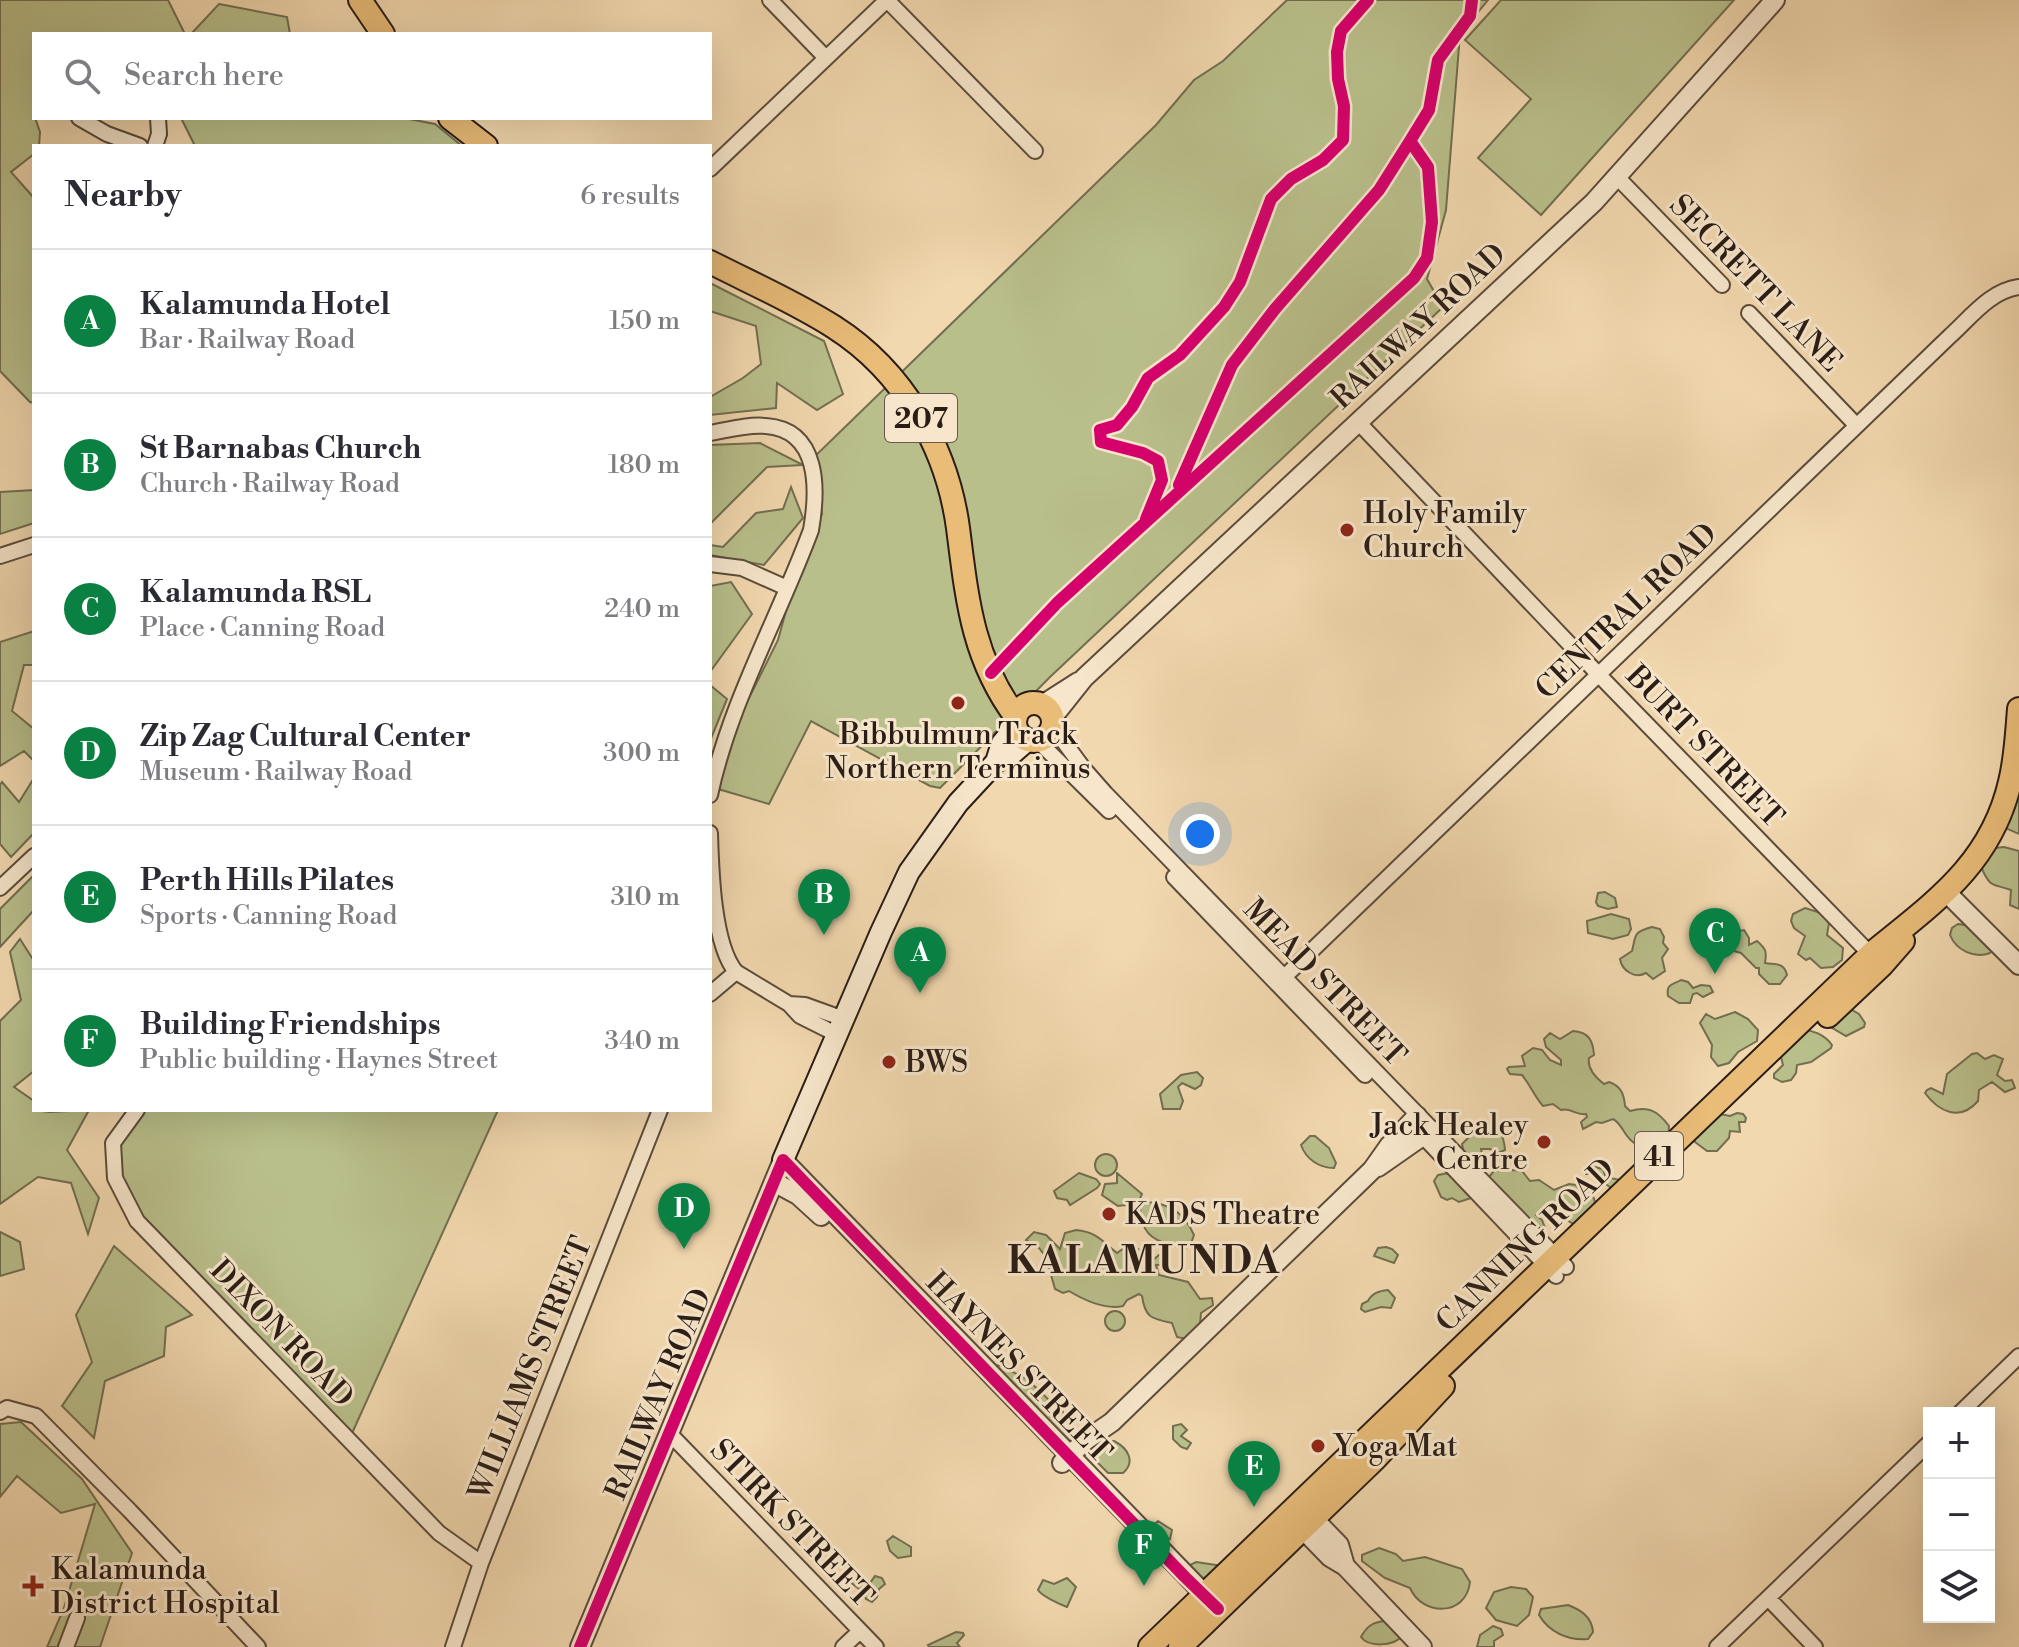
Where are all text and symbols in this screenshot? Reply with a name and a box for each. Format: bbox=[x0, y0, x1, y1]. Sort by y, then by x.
search box bbox=[32, 32, 712, 120]
icon: search bbox=[60, 54, 104, 98]
text: Search here bbox=[124, 57, 284, 95]
text: Nearby bbox=[64, 175, 182, 217]
text: 6 results bbox=[580, 180, 680, 212]
street label: SECRETT LANE bbox=[1661, 187, 1850, 380]
street label: RAILWAY ROAD bbox=[1323, 236, 1514, 418]
text: Kalamunda Hotel bbox=[140, 286, 390, 324]
text: A bbox=[81, 305, 99, 337]
text: 150 m bbox=[609, 305, 680, 337]
text: Bar · Railway Road bbox=[140, 324, 355, 356]
road number: 207 bbox=[885, 394, 957, 442]
text: St Barnabas Church bbox=[140, 430, 421, 468]
text: B bbox=[80, 449, 100, 481]
text: 180 m bbox=[608, 449, 680, 481]
text: Church · Railway Road bbox=[140, 468, 400, 500]
place label: Holy Family Church bbox=[1363, 495, 1527, 567]
street label: CENTRAL ROAD bbox=[1528, 515, 1725, 708]
marker: Holy Family Church bbox=[1338, 521, 1356, 539]
text: Kalamunda RSL bbox=[140, 574, 371, 612]
text: C bbox=[81, 593, 99, 625]
text: 240 m bbox=[604, 593, 680, 625]
text: Place · Canning Road bbox=[140, 612, 385, 644]
street label: BURT STREET bbox=[1617, 657, 1791, 836]
marker: Bibbulmun Track Northern Terminus bbox=[949, 694, 967, 712]
place label: Bibbulmun Track Northern Terminus bbox=[825, 716, 1091, 788]
text: Zip Zag Cultural Center bbox=[140, 718, 471, 756]
text: D bbox=[80, 737, 100, 769]
text: 300 m bbox=[603, 737, 680, 769]
text: Museum · Railway Road bbox=[140, 756, 412, 788]
your location bbox=[1180, 814, 1220, 854]
text: Perth Hills Pilates bbox=[140, 862, 394, 900]
pin: B bbox=[798, 869, 850, 935]
text: E bbox=[81, 881, 99, 913]
text: 310 m bbox=[611, 881, 680, 913]
street label: MEAD STREET bbox=[1235, 891, 1414, 1074]
text: Sports · Canning Road bbox=[140, 900, 397, 932]
pin: C bbox=[1689, 908, 1741, 974]
pin: A bbox=[894, 927, 946, 993]
text: Building Friendships bbox=[140, 1006, 441, 1044]
text: F bbox=[81, 1025, 99, 1057]
text: 340 m bbox=[604, 1025, 680, 1057]
text: Public building · Haynes Street bbox=[140, 1044, 498, 1076]
place label: BWS bbox=[904, 1044, 968, 1082]
marker: BWS bbox=[880, 1053, 898, 1071]
place label: Jack Healey Centre bbox=[1369, 1107, 1528, 1179]
road number: 41 bbox=[1635, 1132, 1683, 1180]
marker: Jack Healey Centre bbox=[1535, 1133, 1553, 1151]
street label: CANNING ROAD bbox=[1428, 1151, 1623, 1341]
pin: D bbox=[658, 1183, 710, 1249]
place label: KADS Theatre bbox=[1125, 1196, 1320, 1234]
marker: KADS Theatre bbox=[1100, 1205, 1118, 1223]
street label: WILLIAMS STREET bbox=[460, 1231, 601, 1507]
district label: KALAMUNDA bbox=[1007, 1238, 1281, 1285]
street label: DIXON ROAD bbox=[201, 1252, 361, 1416]
street label: HAYNES STREET bbox=[917, 1264, 1119, 1471]
street label: RAILWAY ROAD bbox=[597, 1283, 721, 1506]
map controls bbox=[1923, 1407, 1995, 1623]
button: + bbox=[1923, 1407, 1995, 1479]
place label: Yoga Mat bbox=[1332, 1428, 1458, 1466]
street label: STIRK STREET bbox=[701, 1432, 881, 1616]
marker: Yoga Mat bbox=[1309, 1437, 1327, 1455]
pin: E bbox=[1228, 1441, 1280, 1507]
button: − bbox=[1923, 1479, 1995, 1551]
pin: F bbox=[1118, 1520, 1170, 1586]
place label: Kalamunda District Hospital bbox=[51, 1551, 280, 1623]
button: layers bbox=[1923, 1551, 1995, 1623]
marker: Kalamunda District Hospital bbox=[22, 1575, 44, 1597]

